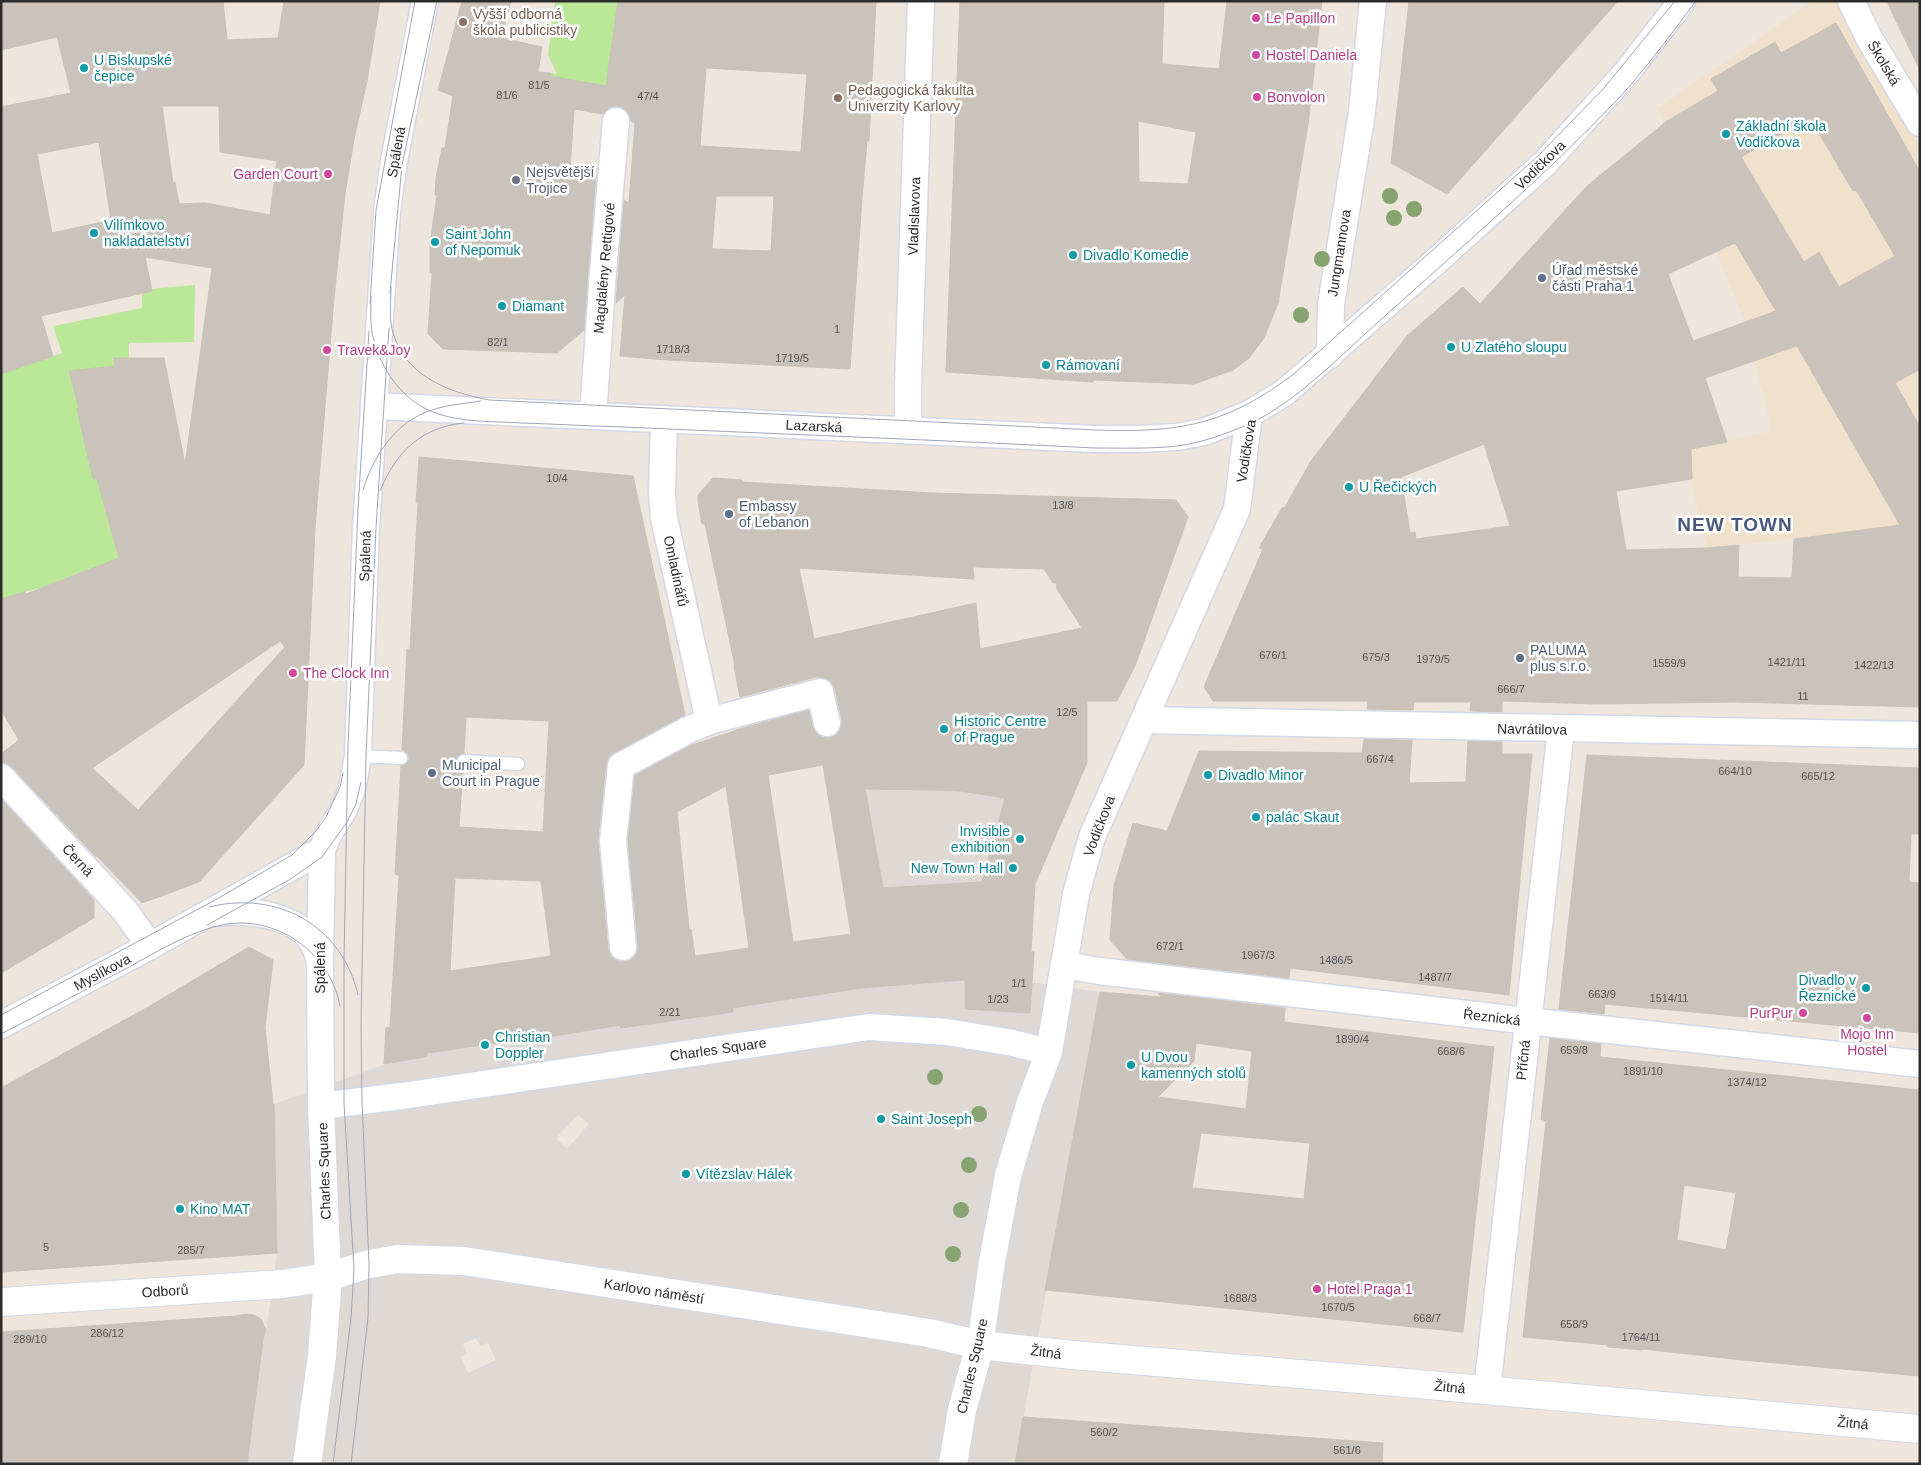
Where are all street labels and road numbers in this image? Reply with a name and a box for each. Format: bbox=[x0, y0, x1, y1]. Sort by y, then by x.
street label: Školská bbox=[1865, 38, 1904, 88]
street label: Spálená bbox=[384, 125, 408, 179]
street label: Vodičkova bbox=[1511, 137, 1569, 193]
street label: Vladislavova bbox=[905, 176, 923, 256]
street label: Magdalény Rettigové bbox=[590, 202, 618, 334]
street label: Jungmannova bbox=[1324, 208, 1354, 298]
street label: Lazarská bbox=[785, 417, 843, 435]
street label: Vodičkova bbox=[1233, 418, 1259, 484]
street label: Spálená bbox=[356, 530, 374, 582]
street label: Omladinářů bbox=[661, 534, 691, 608]
street label: Navrátilova bbox=[1497, 720, 1567, 738]
street label: Vodičkova bbox=[1080, 793, 1118, 859]
street label: Černá bbox=[59, 841, 97, 880]
street label: Spálená bbox=[312, 942, 328, 994]
street label: Myslíkova bbox=[71, 950, 133, 994]
street label: Řeznická bbox=[1462, 1006, 1522, 1028]
street label: Charles Square bbox=[669, 1034, 767, 1064]
street label: Příčná bbox=[1513, 1039, 1533, 1081]
street label: Charles Square bbox=[314, 1122, 334, 1220]
street label: Karlovo náměstí bbox=[603, 1275, 705, 1307]
street label: Odborů bbox=[141, 1281, 189, 1301]
street label: Charles Square bbox=[953, 1317, 991, 1415]
street label: Žitná bbox=[1030, 1342, 1063, 1362]
street label: Žitná bbox=[1434, 1378, 1466, 1396]
street label: Žitná bbox=[1837, 1414, 1869, 1432]

